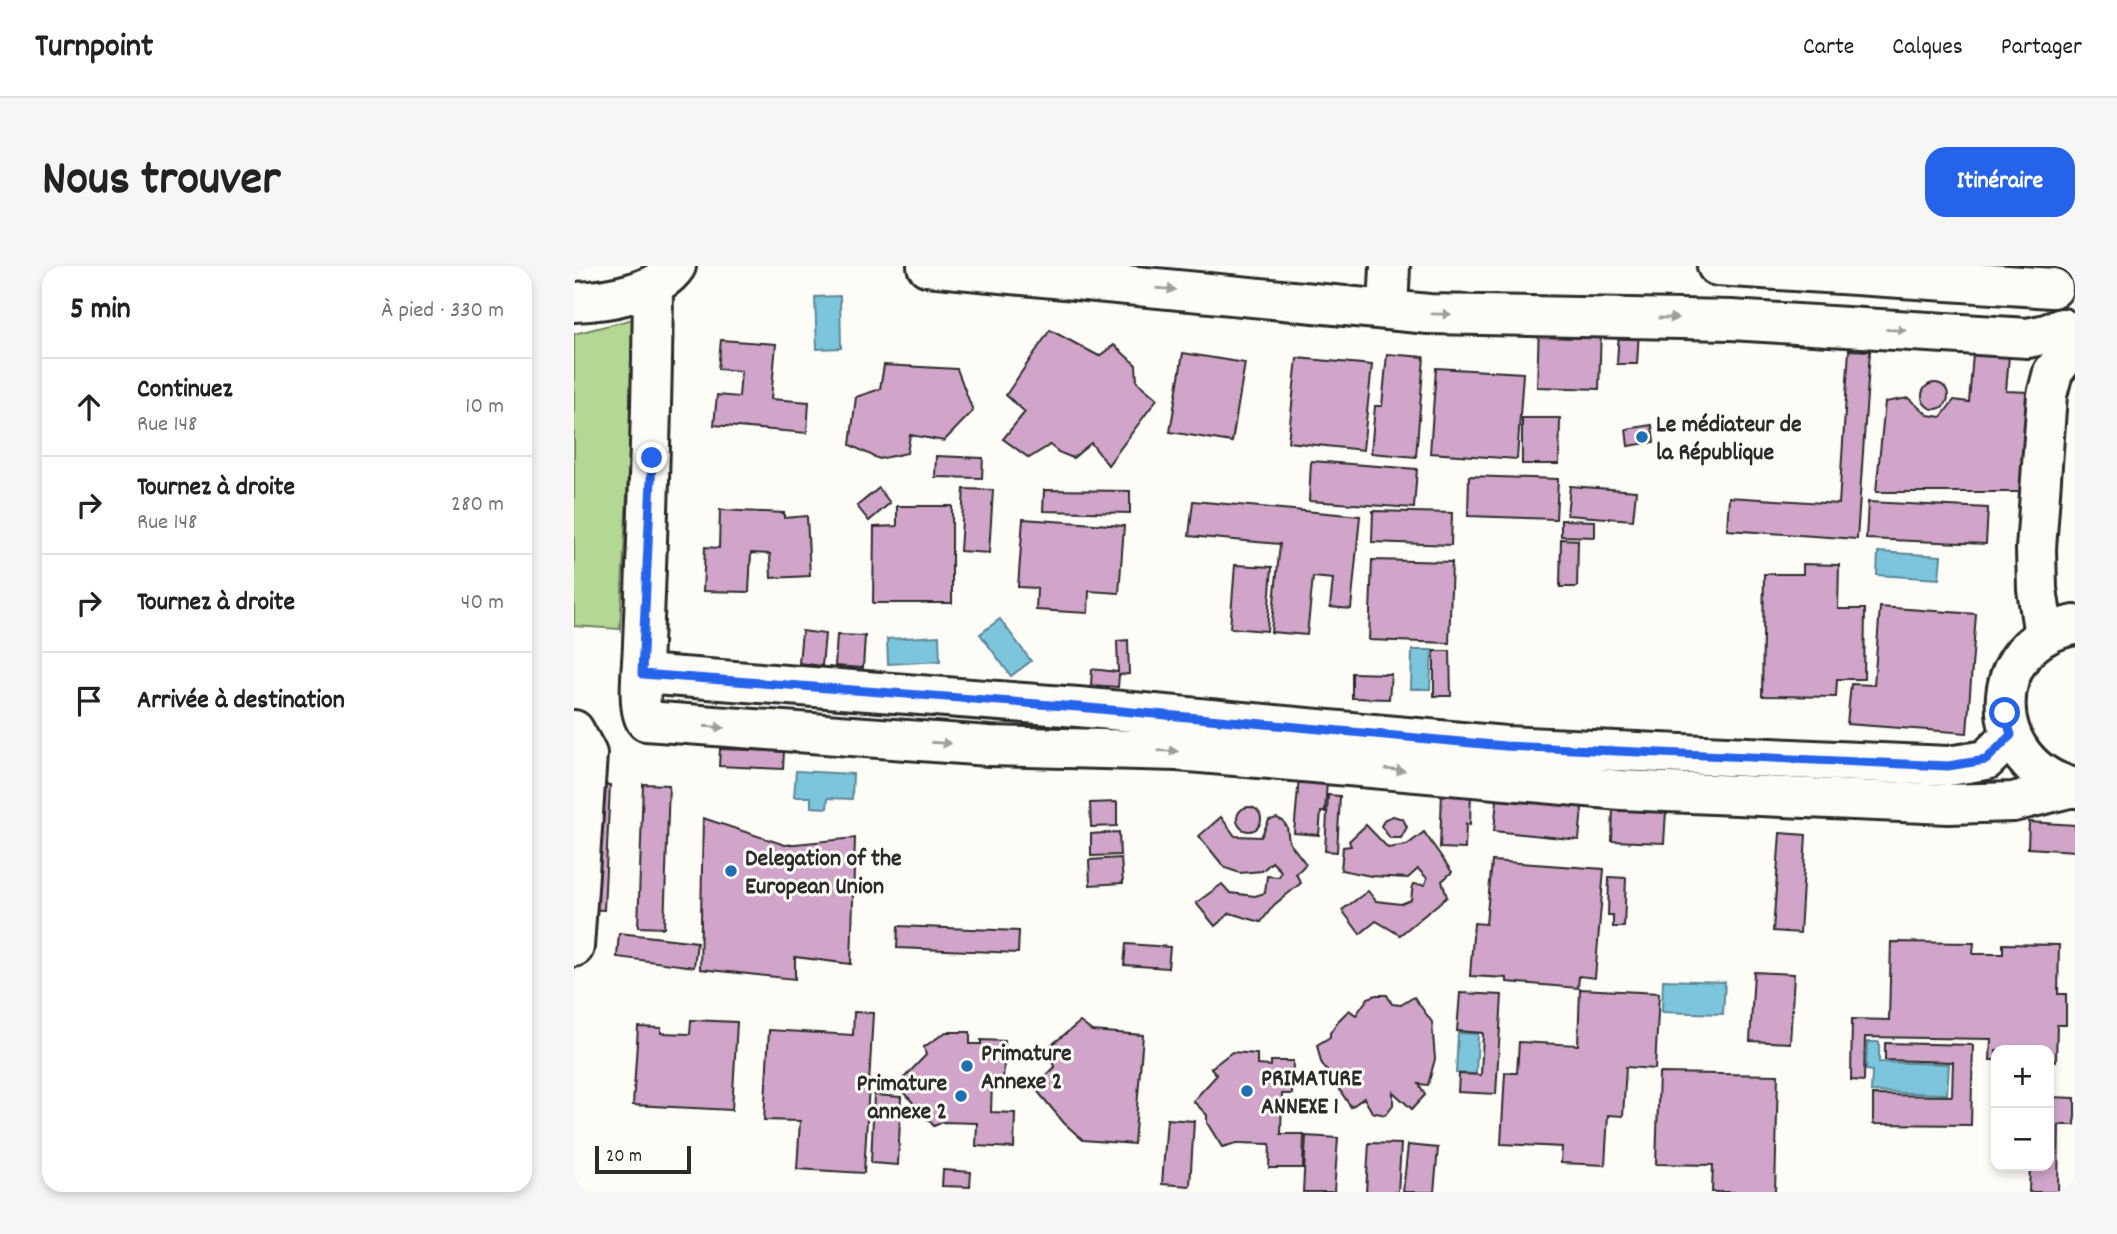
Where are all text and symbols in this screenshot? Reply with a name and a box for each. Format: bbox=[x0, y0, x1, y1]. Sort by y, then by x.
text: Turnpoint bbox=[35, 25, 153, 72]
text: Carte bbox=[1803, 31, 1854, 65]
text: Calques bbox=[1892, 31, 1963, 65]
text: Partager bbox=[2001, 31, 2082, 65]
text: Nous trouver bbox=[42, 147, 280, 217]
button: Itinéraire bbox=[1925, 147, 2075, 217]
one-way arrow bbox=[1155, 284, 1177, 295]
text: 5 min bbox=[70, 290, 131, 333]
text: À pied · 330 m bbox=[381, 295, 504, 328]
one-way arrow bbox=[1430, 308, 1452, 319]
one-way arrow bbox=[1658, 312, 1680, 324]
one-way arrow bbox=[1885, 324, 1907, 335]
text: Continuez bbox=[137, 372, 232, 409]
icon: ahead bbox=[70, 388, 108, 426]
text: 10 m bbox=[465, 391, 504, 424]
text: Rue 148 bbox=[137, 409, 197, 442]
place label: Le médiateur de la République bbox=[1656, 409, 1802, 471]
marker: Le médiateur de la République bbox=[1634, 429, 1650, 445]
route end bbox=[636, 442, 667, 473]
text: Tournez à droite bbox=[137, 470, 295, 507]
icon: right bbox=[70, 486, 108, 524]
text: 280 m bbox=[451, 489, 504, 522]
text: Rue 148 bbox=[137, 507, 197, 540]
icon: right bbox=[70, 584, 108, 622]
text: Tournez à droite bbox=[137, 585, 295, 622]
text: 40 m bbox=[461, 587, 504, 620]
icon: arrive bbox=[70, 682, 108, 720]
text: Arrivée à destination bbox=[137, 683, 345, 720]
route start bbox=[1989, 697, 2020, 728]
one-way arrow bbox=[703, 722, 725, 733]
one-way arrow bbox=[930, 738, 952, 749]
one-way arrow bbox=[1158, 746, 1180, 757]
one-way arrow bbox=[1384, 765, 1406, 776]
place label: Delegation of the European Union bbox=[745, 843, 902, 905]
marker: Delegation of the European Union bbox=[723, 863, 739, 879]
place label: Primature Annexe 2 bbox=[981, 1038, 1072, 1100]
map controls bbox=[1991, 1045, 2054, 1171]
button: + bbox=[1991, 1045, 2054, 1108]
marker: Primature Annexe 2 bbox=[959, 1058, 975, 1074]
place label: PRIMATURE ANNEXE 1 bbox=[1261, 1063, 1363, 1125]
place label: Primature annexe 2 bbox=[856, 1068, 947, 1130]
marker: PRIMATURE ANNEXE 1 bbox=[1239, 1083, 1255, 1099]
marker: Primature annexe 2 bbox=[953, 1088, 969, 1104]
button: − bbox=[1991, 1108, 2054, 1171]
scale bar bbox=[595, 1143, 691, 1175]
text: 20 m bbox=[606, 1144, 642, 1171]

